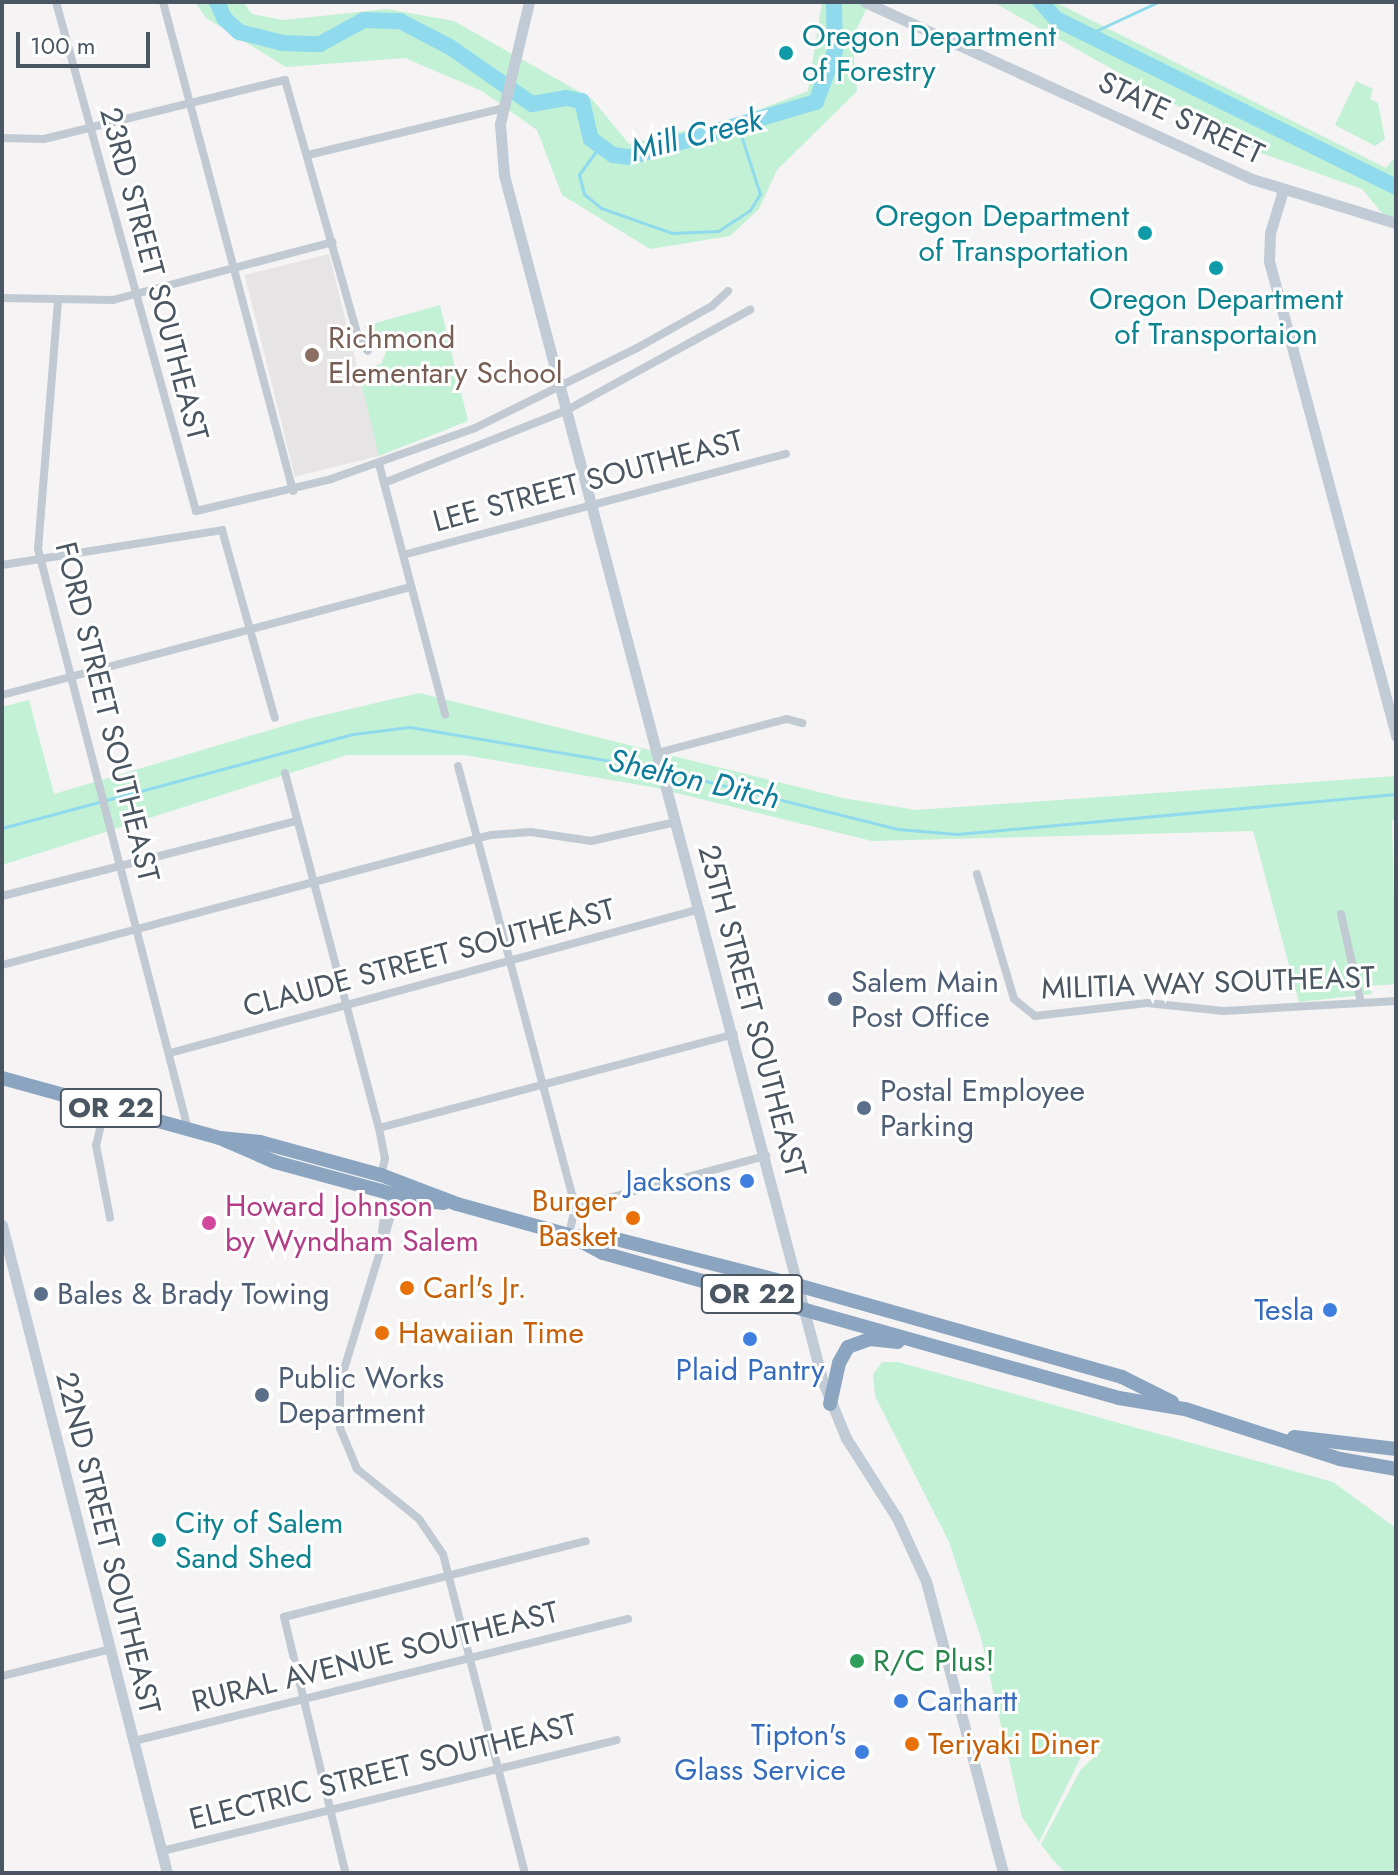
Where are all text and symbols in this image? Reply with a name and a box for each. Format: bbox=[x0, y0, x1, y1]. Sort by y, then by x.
scale bar bbox=[20, 16, 154, 66]
place label: Oregon Department of Forestry bbox=[802, 18, 1056, 88]
text: 100 m bbox=[30, 28, 96, 63]
marker: Oregon Department of Forestry bbox=[777, 44, 795, 62]
street label: STATE STREET bbox=[1092, 64, 1270, 172]
water label: Mill Creek bbox=[626, 100, 766, 170]
street label: 23RD STREET SOUTHEAST bbox=[92, 103, 216, 445]
place label: Oregon Department of Transportation bbox=[875, 198, 1129, 268]
marker: Oregon Department of Transportation bbox=[1136, 224, 1154, 242]
marker: Oregon Department of Transportaion bbox=[1207, 259, 1225, 277]
place label: Oregon Department of Transportaion bbox=[1089, 281, 1343, 352]
place label: Richmond Elementary School bbox=[328, 320, 563, 390]
marker: Richmond Elementary School bbox=[303, 346, 321, 364]
street label: LEE STREET SOUTHEAST bbox=[429, 422, 747, 540]
street label: FORD STREET SOUTHEAST bbox=[47, 538, 167, 886]
water label: Shelton Ditch bbox=[605, 741, 783, 817]
street label: 25TH STREET SOUTHEAST bbox=[690, 841, 814, 1181]
street label: CLAUDE STREET SOUTHEAST bbox=[239, 891, 619, 1025]
street label: MILITIA WAY SOUTHEAST bbox=[1041, 959, 1375, 1007]
place label: Salem Main Post Office bbox=[851, 964, 999, 1034]
marker: Salem Main Post Office bbox=[826, 990, 844, 1008]
place label: Postal Employee Parking bbox=[880, 1073, 1085, 1144]
road number: OR 22 bbox=[59, 1084, 163, 1132]
marker: Postal Employee Parking bbox=[855, 1099, 873, 1117]
place label: Jacksons bbox=[626, 1163, 731, 1199]
marker: Jacksons bbox=[738, 1172, 756, 1190]
place label: Burger Basket bbox=[532, 1183, 617, 1254]
place label: Howard Johnson by Wyndham Salem bbox=[225, 1188, 479, 1258]
marker: Burger Basket bbox=[624, 1209, 642, 1227]
marker: Howard Johnson by Wyndham Salem bbox=[200, 1214, 218, 1232]
place label: Carl's Jr. bbox=[423, 1270, 526, 1306]
road number: OR 22 bbox=[700, 1270, 804, 1318]
place label: Bales & Brady Towing bbox=[57, 1276, 330, 1312]
marker: Carl's Jr. bbox=[398, 1279, 416, 1297]
marker: Bales & Brady Towing bbox=[32, 1285, 50, 1303]
place label: Tesla bbox=[1254, 1292, 1314, 1328]
marker: Tesla bbox=[1321, 1301, 1339, 1319]
place label: Hawaiian Time bbox=[398, 1315, 584, 1351]
marker: Hawaiian Time bbox=[373, 1324, 391, 1342]
marker: Plaid Pantry bbox=[741, 1330, 759, 1348]
place label: Plaid Pantry bbox=[676, 1352, 824, 1388]
place label: Public Works Department bbox=[278, 1360, 444, 1430]
street label: 22ND STREET SOUTHEAST bbox=[48, 1368, 168, 1718]
marker: Public Works Department bbox=[253, 1386, 271, 1404]
place label: City of Salem Sand Shed bbox=[175, 1505, 343, 1576]
marker: City of Salem Sand Shed bbox=[150, 1531, 168, 1549]
street label: RURAL AVENUE SOUTHEAST bbox=[188, 1594, 562, 1720]
place label: R/C Plus! bbox=[873, 1643, 995, 1679]
marker: R/C Plus! bbox=[848, 1652, 866, 1670]
place label: Carhartt bbox=[917, 1683, 1017, 1719]
marker: Carhartt bbox=[892, 1692, 910, 1710]
street label: ELECTRIC STREET SOUTHEAST bbox=[186, 1706, 580, 1838]
place label: Tipton's Glass Service bbox=[674, 1717, 846, 1788]
place label: Teriyaki Diner bbox=[928, 1726, 1100, 1762]
marker: Teriyaki Diner bbox=[903, 1735, 921, 1753]
marker: Tipton's Glass Service bbox=[853, 1743, 871, 1761]

